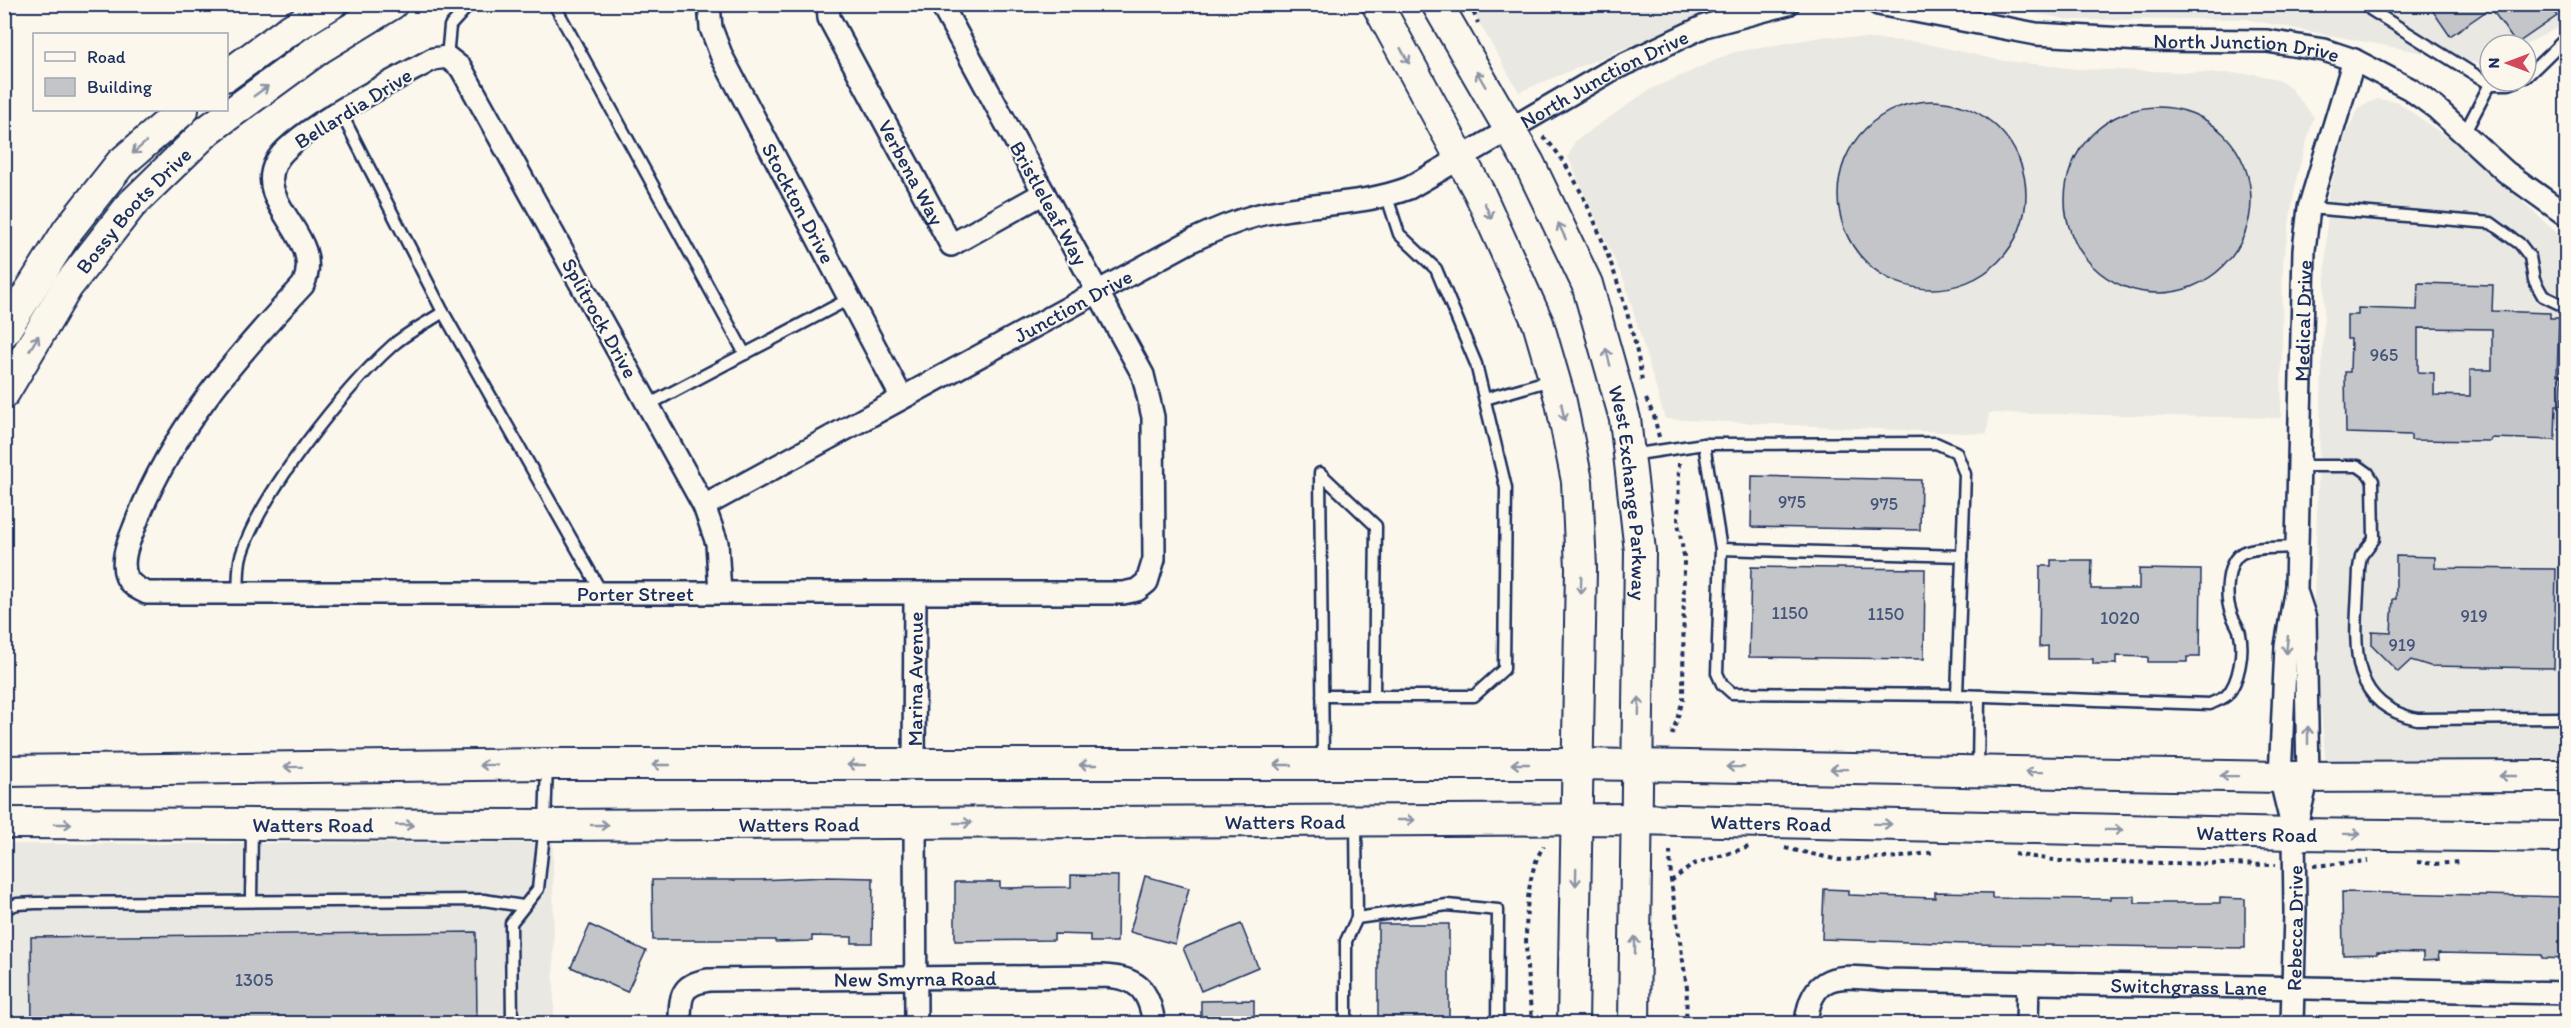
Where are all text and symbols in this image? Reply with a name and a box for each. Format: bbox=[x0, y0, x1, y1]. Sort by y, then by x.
street label: North Junction Drive bbox=[1515, 23, 1692, 133]
street label: North Junction Drive bbox=[2153, 28, 2343, 67]
legend bbox=[33, 33, 228, 111]
north arrow bbox=[2478, 33, 2538, 93]
text: Road bbox=[87, 46, 126, 68]
one-way arrow bbox=[1399, 47, 1411, 64]
text: N bbox=[2484, 58, 2503, 68]
street label: Bellardia Drive bbox=[290, 62, 416, 154]
one-way arrow bbox=[1475, 71, 1487, 88]
text: Building bbox=[87, 76, 153, 98]
one-way arrow bbox=[253, 85, 269, 98]
street label: Verbena Way bbox=[873, 115, 950, 229]
street label: Bristleleaf Way bbox=[1005, 136, 1094, 270]
street label: Stockton Drive bbox=[757, 138, 841, 267]
street label: Bossy Boots Drive bbox=[70, 141, 196, 278]
one-way arrow bbox=[131, 141, 147, 154]
one-way arrow bbox=[1482, 201, 1494, 219]
one-way arrow bbox=[1556, 222, 1568, 240]
street label: Splitrock Drive bbox=[557, 254, 643, 382]
street label: Medical Drive bbox=[2288, 259, 2316, 382]
street label: Junction Drive bbox=[1010, 263, 1136, 347]
one-way arrow bbox=[28, 335, 40, 352]
house number: 965 bbox=[2370, 344, 2398, 366]
one-way arrow bbox=[1602, 348, 1613, 367]
street label: West Exchange Parkway bbox=[1604, 382, 1653, 601]
one-way arrow bbox=[1558, 402, 1569, 422]
house number: 975 bbox=[1778, 491, 1806, 513]
house number: 975 bbox=[1870, 493, 1898, 515]
one-way arrow bbox=[1575, 574, 1586, 594]
street label: Porter Street bbox=[577, 581, 694, 606]
house number: 1150 bbox=[1771, 602, 1809, 624]
house number: 1150 bbox=[1867, 603, 1905, 625]
house number: 919 bbox=[2460, 605, 2488, 627]
house number: 1020 bbox=[2100, 607, 2140, 629]
street label: Marina Avenue bbox=[902, 612, 927, 746]
house number: 919 bbox=[2388, 634, 2416, 656]
one-way arrow bbox=[2281, 635, 2292, 655]
one-way arrow bbox=[1633, 697, 1645, 717]
one-way arrow bbox=[2302, 726, 2314, 746]
one-way arrow bbox=[1510, 758, 1530, 770]
one-way arrow bbox=[479, 759, 499, 771]
one-way arrow bbox=[651, 759, 671, 771]
one-way arrow bbox=[846, 759, 866, 771]
one-way arrow bbox=[1078, 759, 1098, 771]
one-way arrow bbox=[1273, 759, 1293, 771]
one-way arrow bbox=[1725, 761, 1745, 773]
one-way arrow bbox=[284, 762, 304, 773]
one-way arrow bbox=[1830, 763, 1850, 774]
one-way arrow bbox=[2025, 766, 2045, 778]
one-way arrow bbox=[2220, 770, 2240, 782]
one-way arrow bbox=[2499, 770, 2519, 782]
street label: Watters Road bbox=[1224, 808, 1346, 834]
street label: Watters Road bbox=[1710, 808, 1832, 836]
street label: Watters Road bbox=[252, 811, 374, 837]
street label: Watters Road bbox=[738, 811, 860, 836]
one-way arrow bbox=[1395, 814, 1415, 826]
one-way arrow bbox=[952, 817, 972, 829]
one-way arrow bbox=[52, 818, 72, 830]
one-way arrow bbox=[394, 819, 414, 831]
one-way arrow bbox=[589, 819, 609, 831]
one-way arrow bbox=[1873, 819, 1893, 830]
street label: Watters Road bbox=[2196, 819, 2318, 847]
one-way arrow bbox=[2104, 824, 2124, 836]
one-way arrow bbox=[2342, 829, 2362, 840]
street label: Rebecca Drive bbox=[2280, 865, 2308, 991]
one-way arrow bbox=[1571, 867, 1582, 887]
one-way arrow bbox=[1629, 936, 1641, 956]
street label: New Smyrna Road bbox=[834, 965, 997, 991]
house number: 1305 bbox=[235, 969, 273, 991]
street label: Switchgrass Lane bbox=[2110, 972, 2267, 1000]

